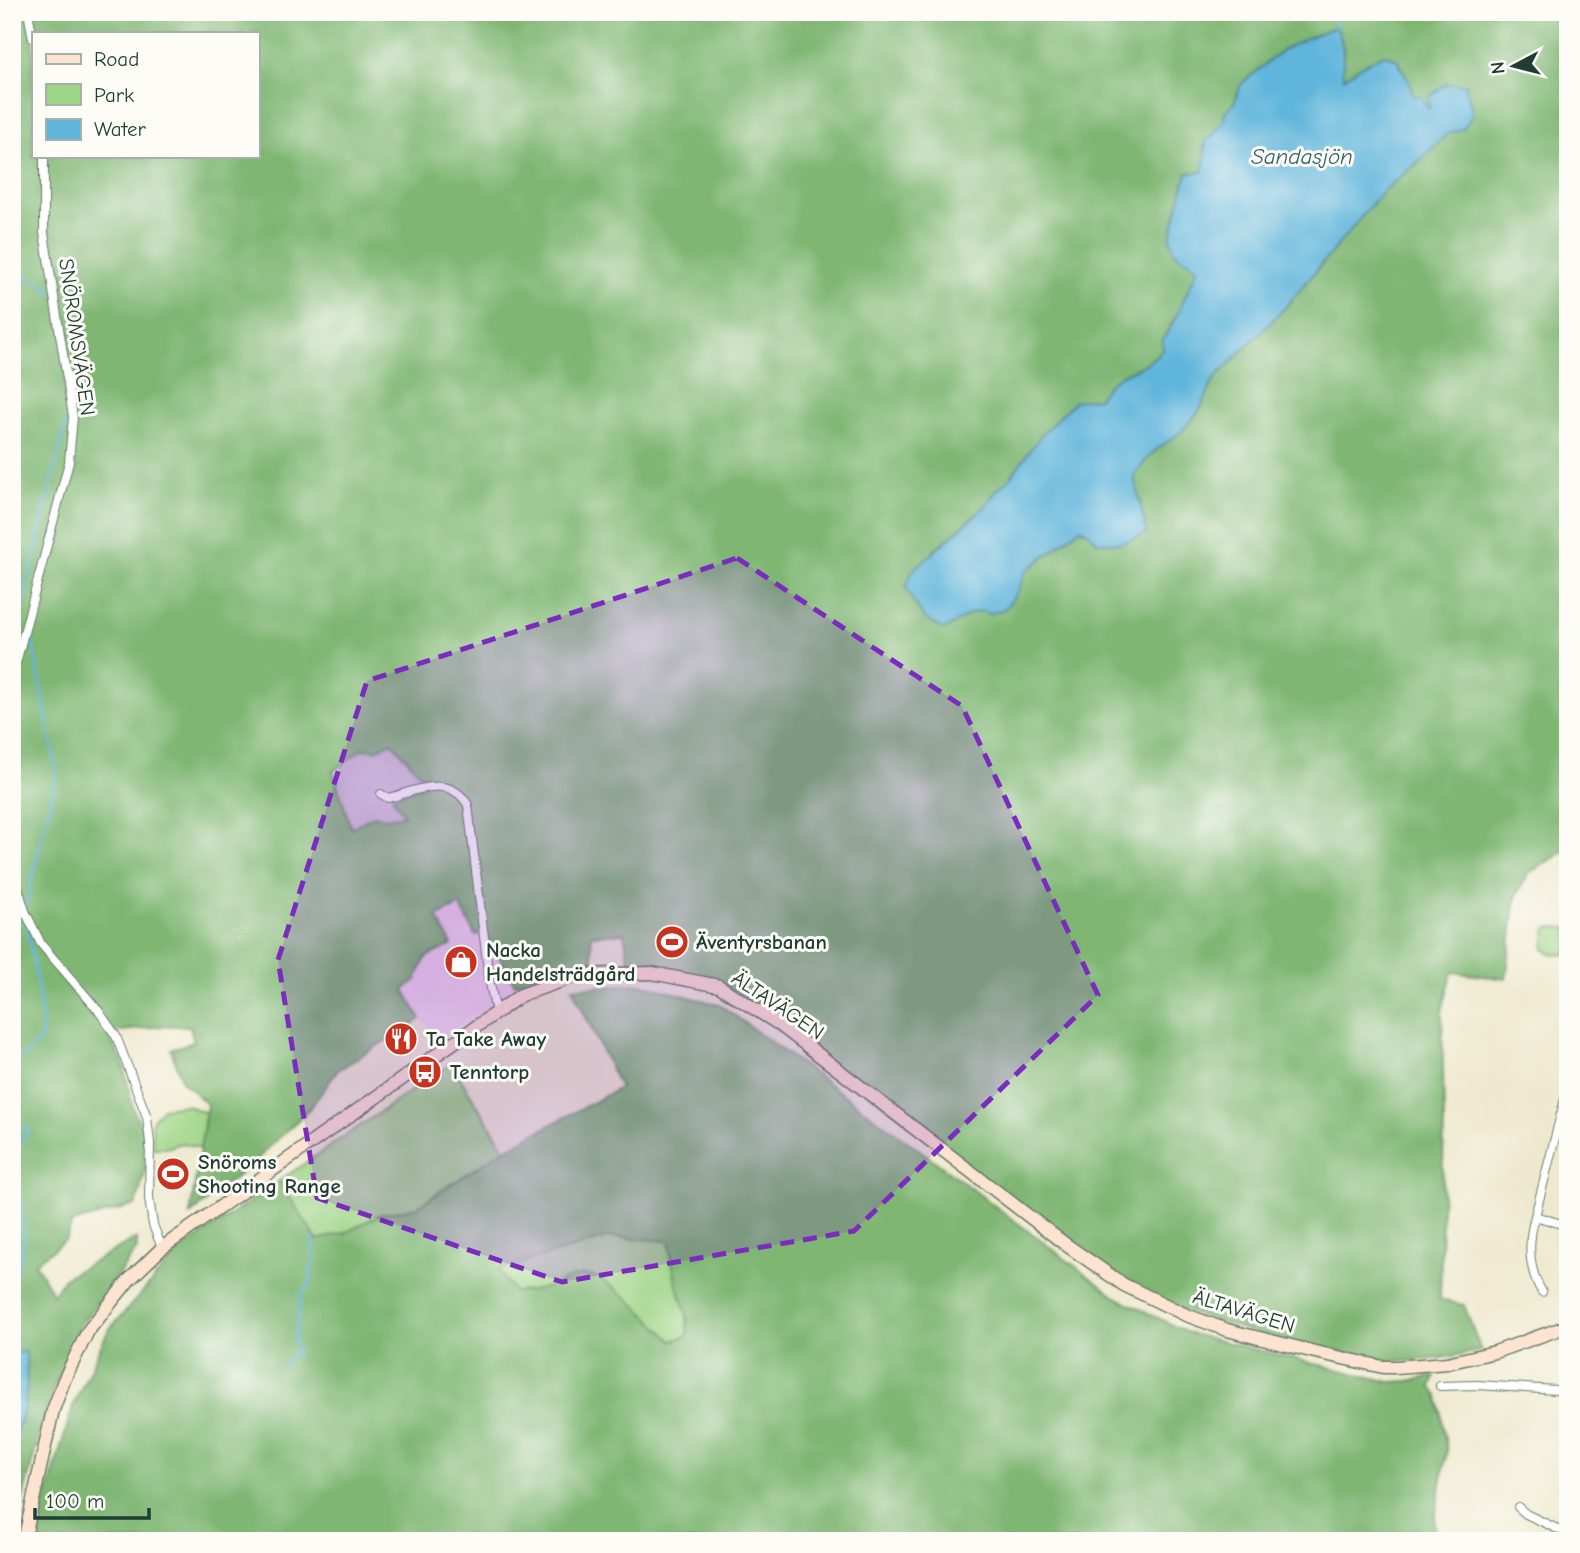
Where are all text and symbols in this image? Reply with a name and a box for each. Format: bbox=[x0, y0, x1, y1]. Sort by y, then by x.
legend bbox=[32, 32, 259, 158]
north arrow bbox=[1478, 32, 1548, 102]
text: Road bbox=[94, 47, 139, 71]
text: N bbox=[1486, 60, 1510, 75]
text: Park bbox=[94, 83, 134, 107]
text: Water bbox=[94, 117, 147, 141]
water label: Sandasjön bbox=[1251, 143, 1353, 170]
street label: SNÖROMSVÄGEN bbox=[54, 257, 100, 417]
sports icon: Äventyrsbanan bbox=[653, 923, 691, 961]
place label: Äventyrsbanan bbox=[696, 930, 827, 954]
place label: Nacka Handelsträdgård bbox=[486, 938, 636, 986]
shop icon: Nacka Handelsträdgård bbox=[442, 943, 480, 981]
street label: ÄLTAVÄGEN bbox=[727, 965, 829, 1045]
restaurant icon: Ta Take Away bbox=[382, 1020, 420, 1058]
place label: Ta Take Away bbox=[426, 1027, 546, 1051]
bus stop icon: Tenntorp bbox=[406, 1053, 444, 1091]
place label: Tenntorp bbox=[450, 1060, 529, 1084]
place label: Snöroms Shooting Range bbox=[198, 1150, 341, 1198]
sports icon: Snöroms Shooting Range bbox=[154, 1155, 192, 1193]
street label: ÄLTAVÄGEN bbox=[1190, 1284, 1298, 1338]
scale bar bbox=[35, 1476, 149, 1520]
text: 100 m bbox=[46, 1489, 104, 1513]

